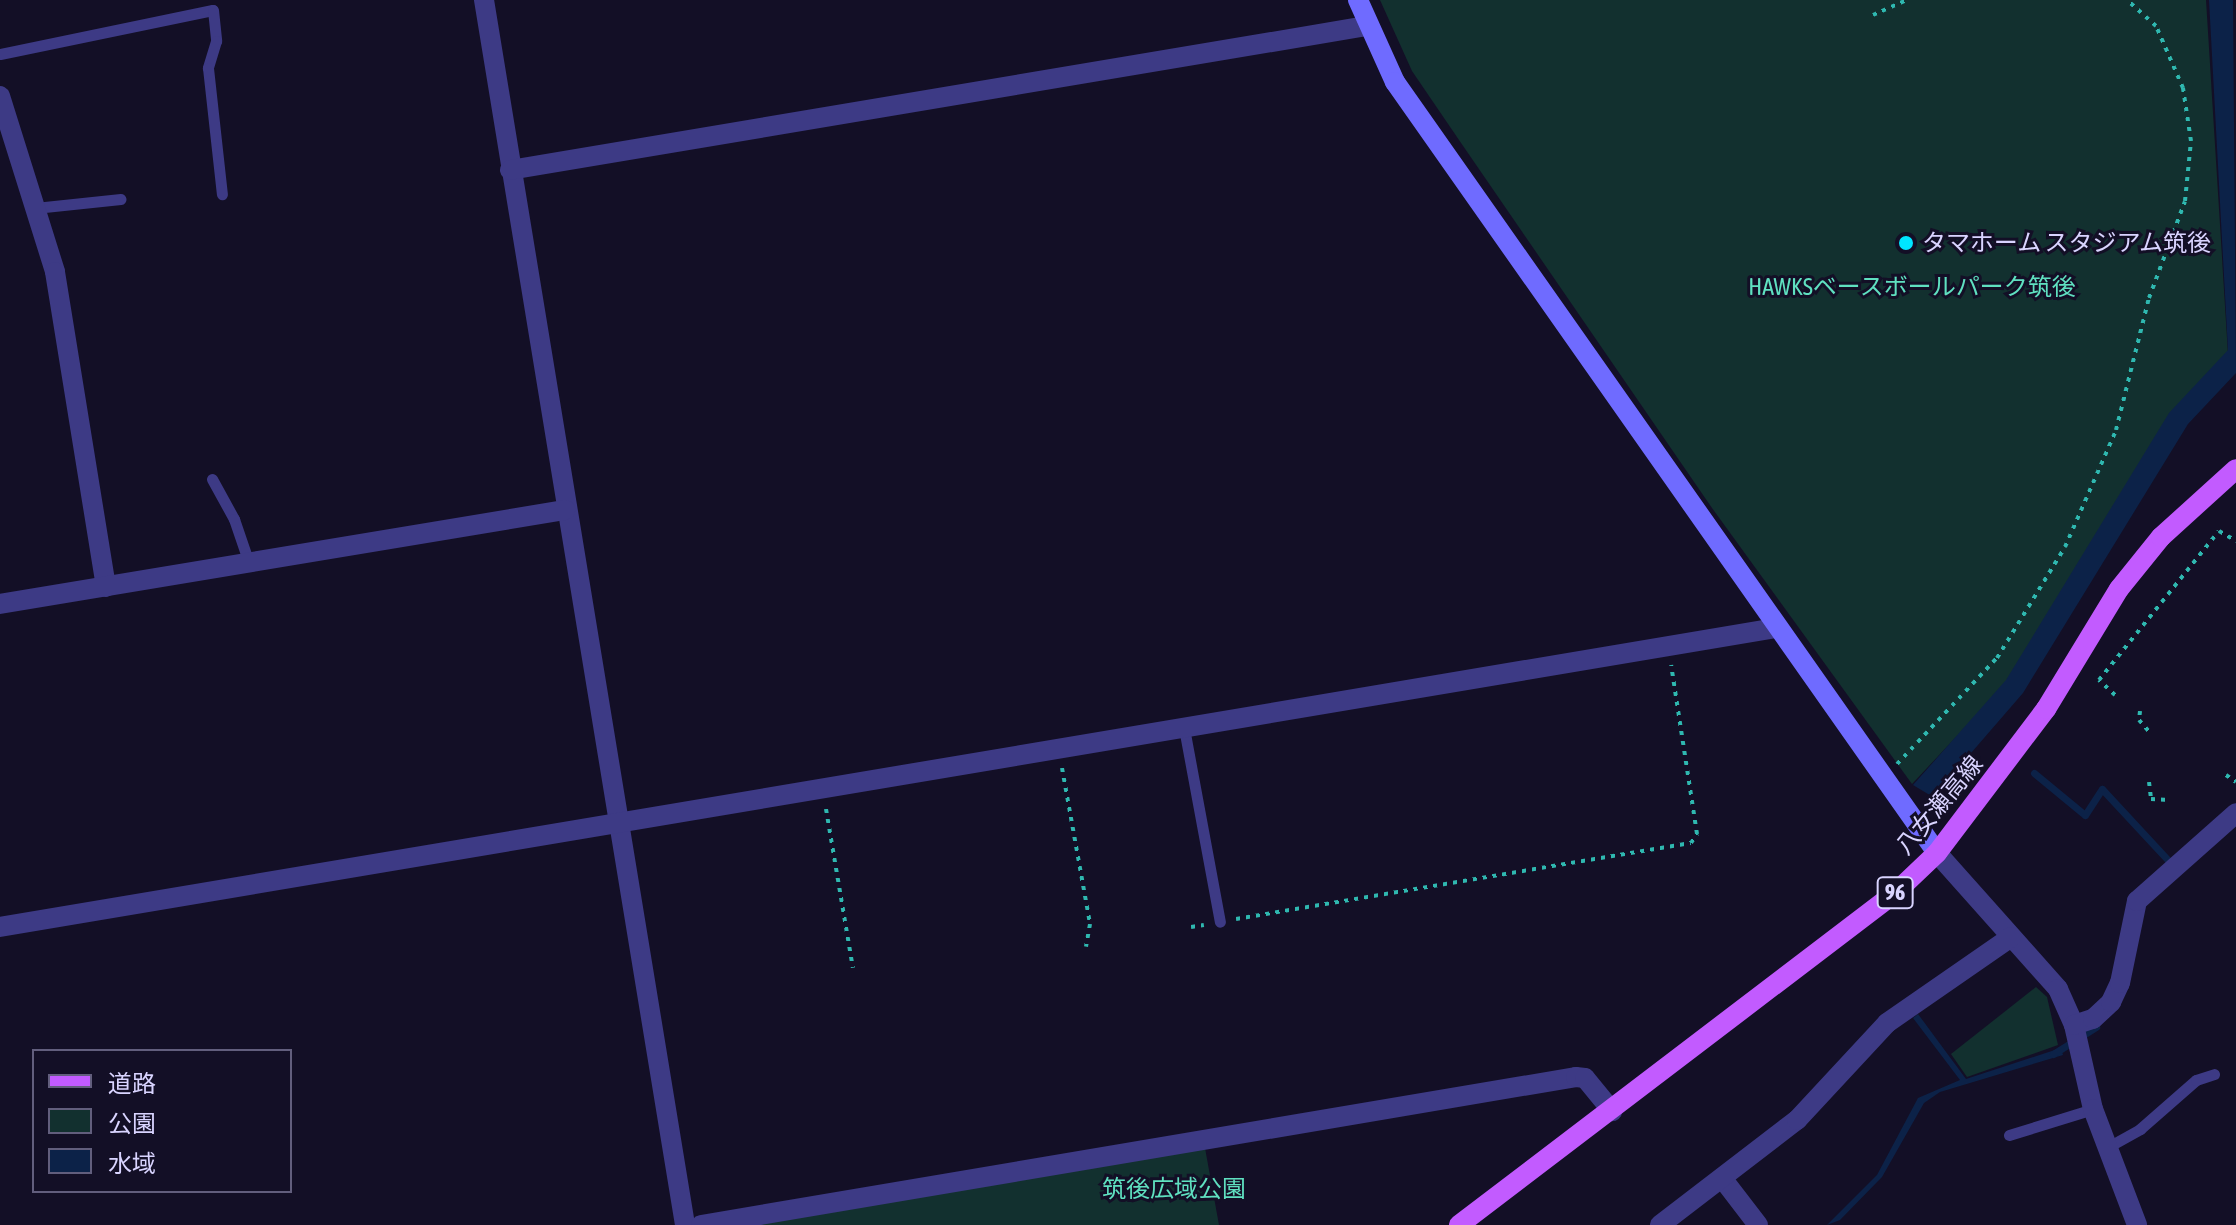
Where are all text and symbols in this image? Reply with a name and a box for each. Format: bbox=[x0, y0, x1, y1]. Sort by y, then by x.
place label: タマホーム スタジアム筑後 bbox=[1922, 229, 2213, 257]
marker: タマホーム スタジアム筑後 bbox=[1897, 234, 1915, 252]
park label: HAWKSベースボールパーク筑後 bbox=[1748, 273, 2076, 301]
street label: 八女瀬高線 bbox=[1889, 750, 1989, 860]
road number: 96 bbox=[1875, 875, 1915, 911]
legend bbox=[32, 1049, 292, 1193]
text: 道路 bbox=[108, 1070, 156, 1097]
text: 公園 bbox=[108, 1110, 156, 1137]
text: 水域 bbox=[108, 1150, 156, 1177]
park label: 筑後広域公園 bbox=[1102, 1175, 1246, 1203]

